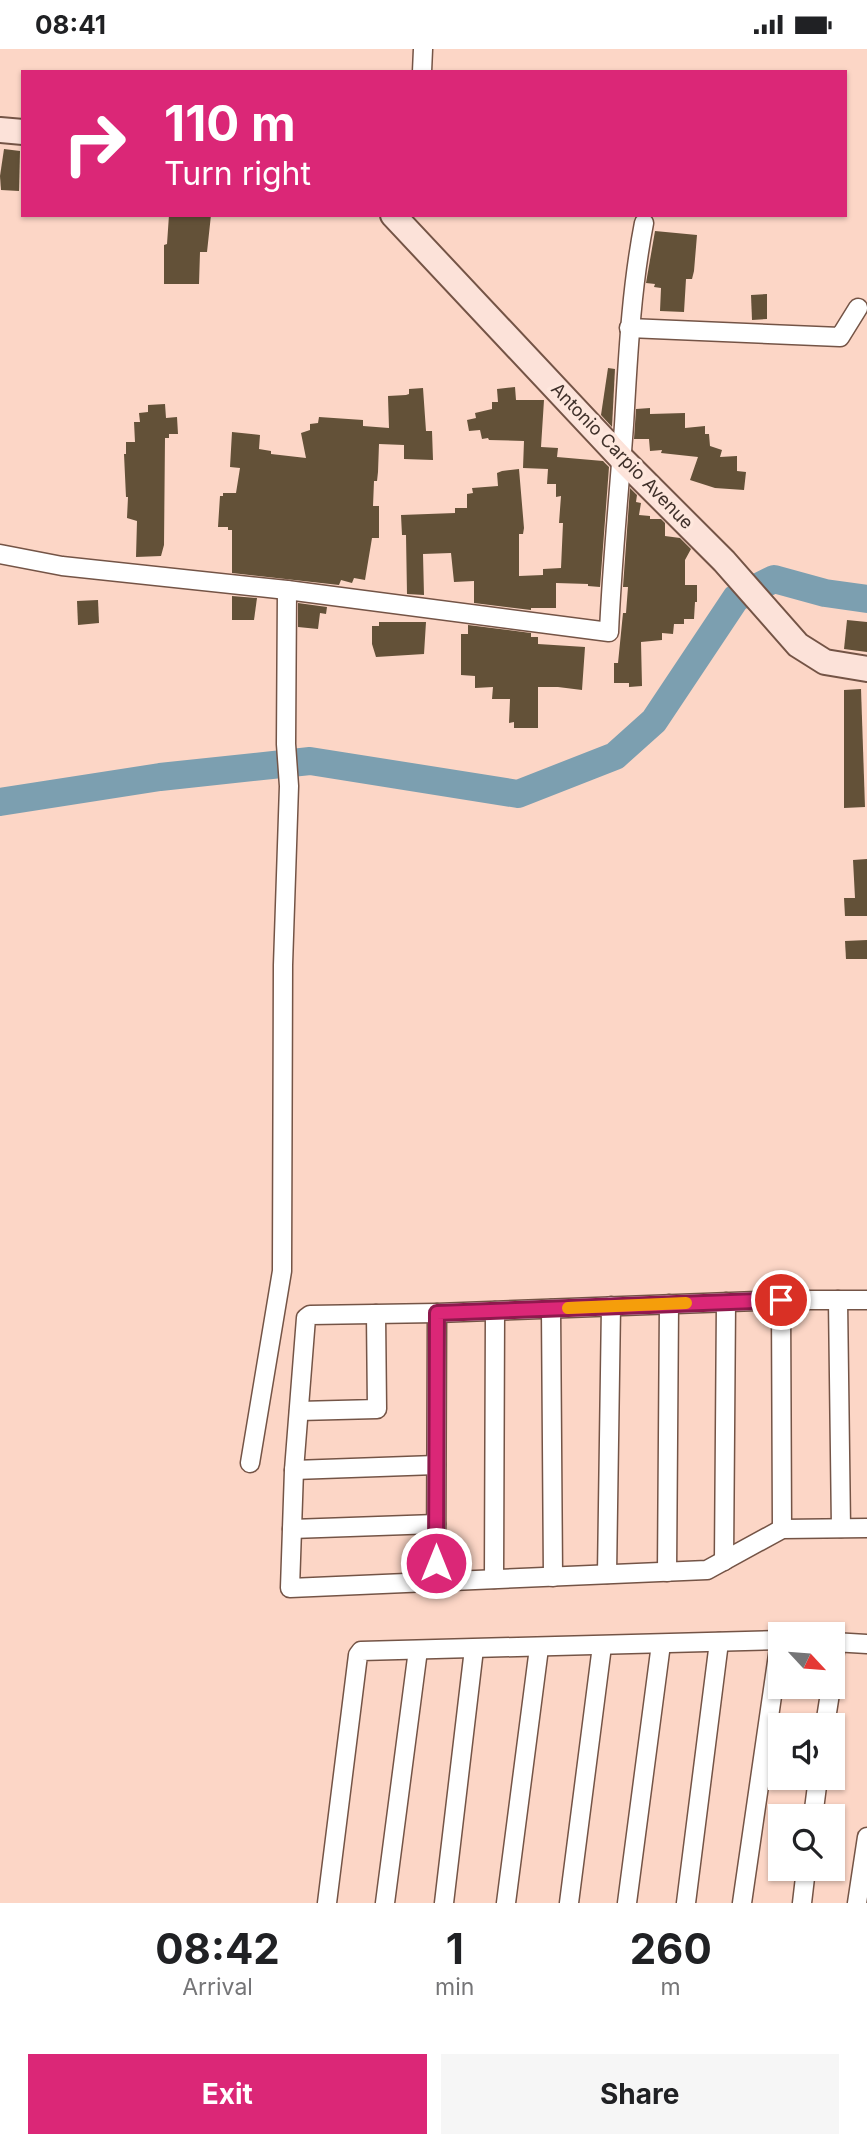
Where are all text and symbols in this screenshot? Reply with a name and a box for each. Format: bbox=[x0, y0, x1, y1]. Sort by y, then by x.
text: 08:41 bbox=[35, 9, 106, 40]
text: 110 m bbox=[164, 94, 296, 153]
icon: right bbox=[49, 98, 140, 189]
text: Turn right bbox=[164, 154, 311, 193]
street label: Antonio Carpio Avenue bbox=[547, 378, 698, 533]
pin bbox=[751, 1270, 811, 1330]
icon: arrive bbox=[762, 1281, 800, 1319]
position arrow bbox=[399, 1526, 473, 1600]
north arrow bbox=[768, 1622, 845, 1699]
map controls bbox=[768, 1622, 845, 1881]
button: sound bbox=[768, 1713, 845, 1790]
button: search bbox=[768, 1804, 845, 1881]
text: 08:42 bbox=[155, 1923, 280, 1974]
text: 1 bbox=[446, 1923, 464, 1974]
text: 260 bbox=[630, 1923, 712, 1974]
text: Arrival bbox=[182, 1973, 253, 2001]
text: min bbox=[435, 1973, 474, 2001]
text: m bbox=[661, 1973, 681, 2001]
button: Exit bbox=[28, 2054, 427, 2134]
button: Share bbox=[441, 2054, 839, 2134]

